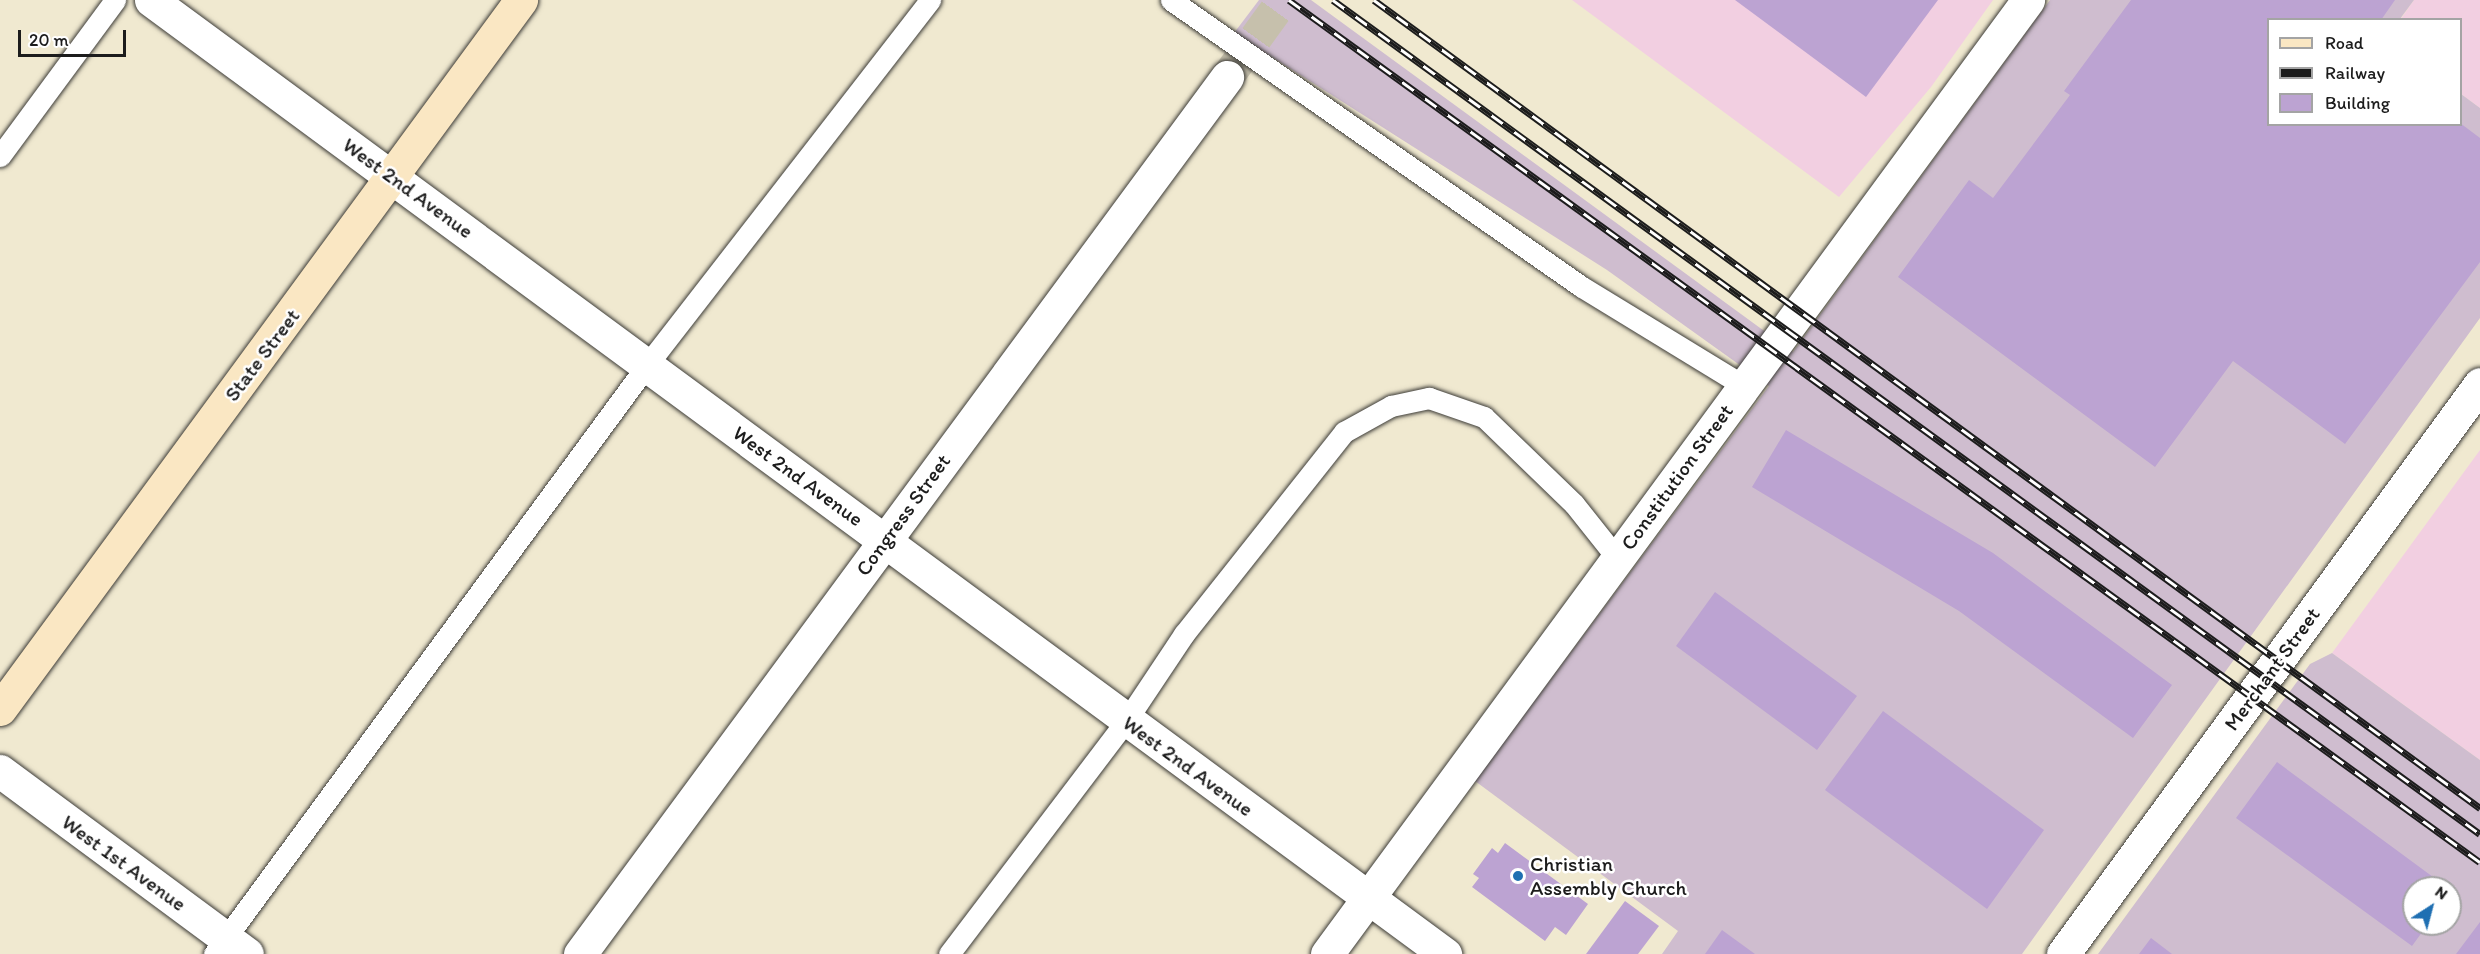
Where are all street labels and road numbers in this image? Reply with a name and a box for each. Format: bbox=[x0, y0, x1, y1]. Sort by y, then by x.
street label: West 2nd Avenue bbox=[338, 133, 478, 243]
street label: State Street bbox=[219, 304, 305, 406]
street label: Constitution Street bbox=[1616, 399, 1738, 555]
street label: West 2nd Avenue bbox=[728, 421, 868, 531]
street label: Congress Street bbox=[850, 449, 956, 581]
street label: Merchant Street bbox=[2219, 603, 2325, 735]
street label: West 2nd Avenue bbox=[1118, 711, 1258, 821]
street label: West 1st Avenue bbox=[57, 810, 191, 916]

